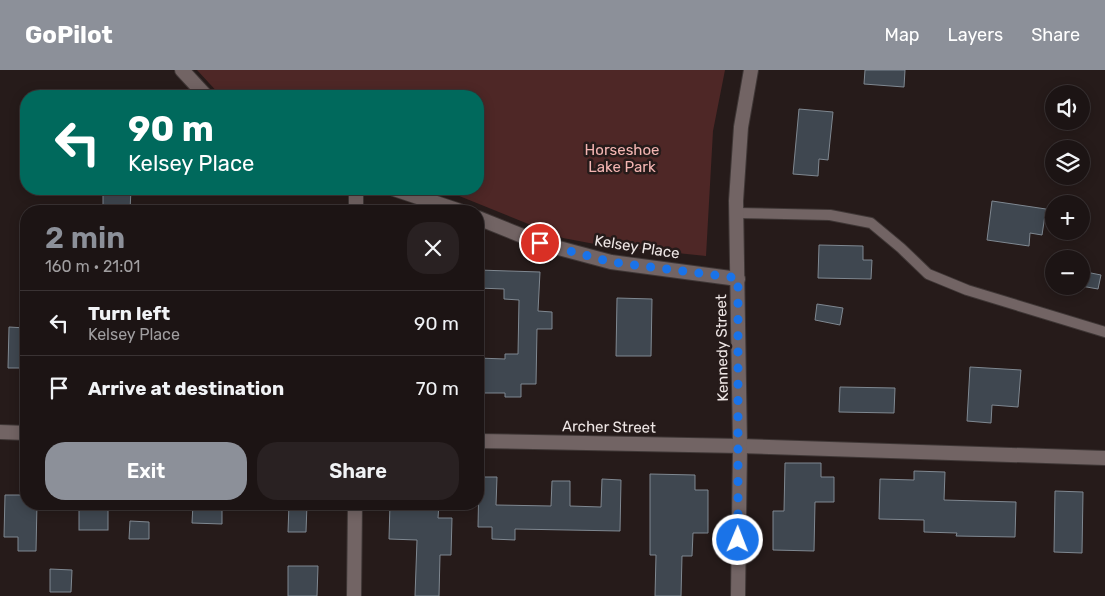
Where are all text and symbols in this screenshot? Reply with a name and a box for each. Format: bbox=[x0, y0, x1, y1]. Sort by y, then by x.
text: GoPilot bbox=[25, 21, 113, 49]
text: Map bbox=[885, 24, 920, 46]
text: Layers bbox=[948, 24, 1003, 46]
text: Share bbox=[1031, 24, 1080, 46]
map controls bbox=[1045, 85, 1090, 295]
button: sound bbox=[1045, 85, 1090, 130]
text: 90 m bbox=[128, 108, 214, 150]
icon: left bbox=[45, 110, 110, 175]
button: layers bbox=[1045, 140, 1090, 185]
park label: Horseshoe Lake Park bbox=[585, 141, 659, 176]
text: Kelsey Place bbox=[128, 150, 254, 177]
button: + bbox=[1045, 195, 1090, 240]
text: 2 min bbox=[45, 220, 125, 256]
button: close bbox=[407, 222, 459, 274]
pin bbox=[519, 222, 561, 264]
icon: arrive bbox=[526, 229, 554, 257]
street label: Kelsey Place bbox=[593, 231, 681, 263]
button: − bbox=[1045, 250, 1090, 295]
text: 160 m · 21:01 bbox=[45, 257, 140, 276]
street label: Kennedy Street bbox=[712, 294, 732, 402]
text: Turn left bbox=[88, 302, 170, 325]
icon: left bbox=[45, 309, 73, 337]
text: 90 m bbox=[414, 312, 459, 335]
text: Kelsey Place bbox=[88, 325, 180, 344]
icon: arrive bbox=[45, 374, 73, 402]
text: Arrive at destination bbox=[88, 377, 284, 400]
text: 70 m bbox=[416, 377, 459, 400]
street label: Archer Street bbox=[562, 417, 656, 437]
button: Exit bbox=[45, 442, 247, 500]
button: Share bbox=[257, 442, 459, 500]
position arrow bbox=[711, 513, 763, 565]

